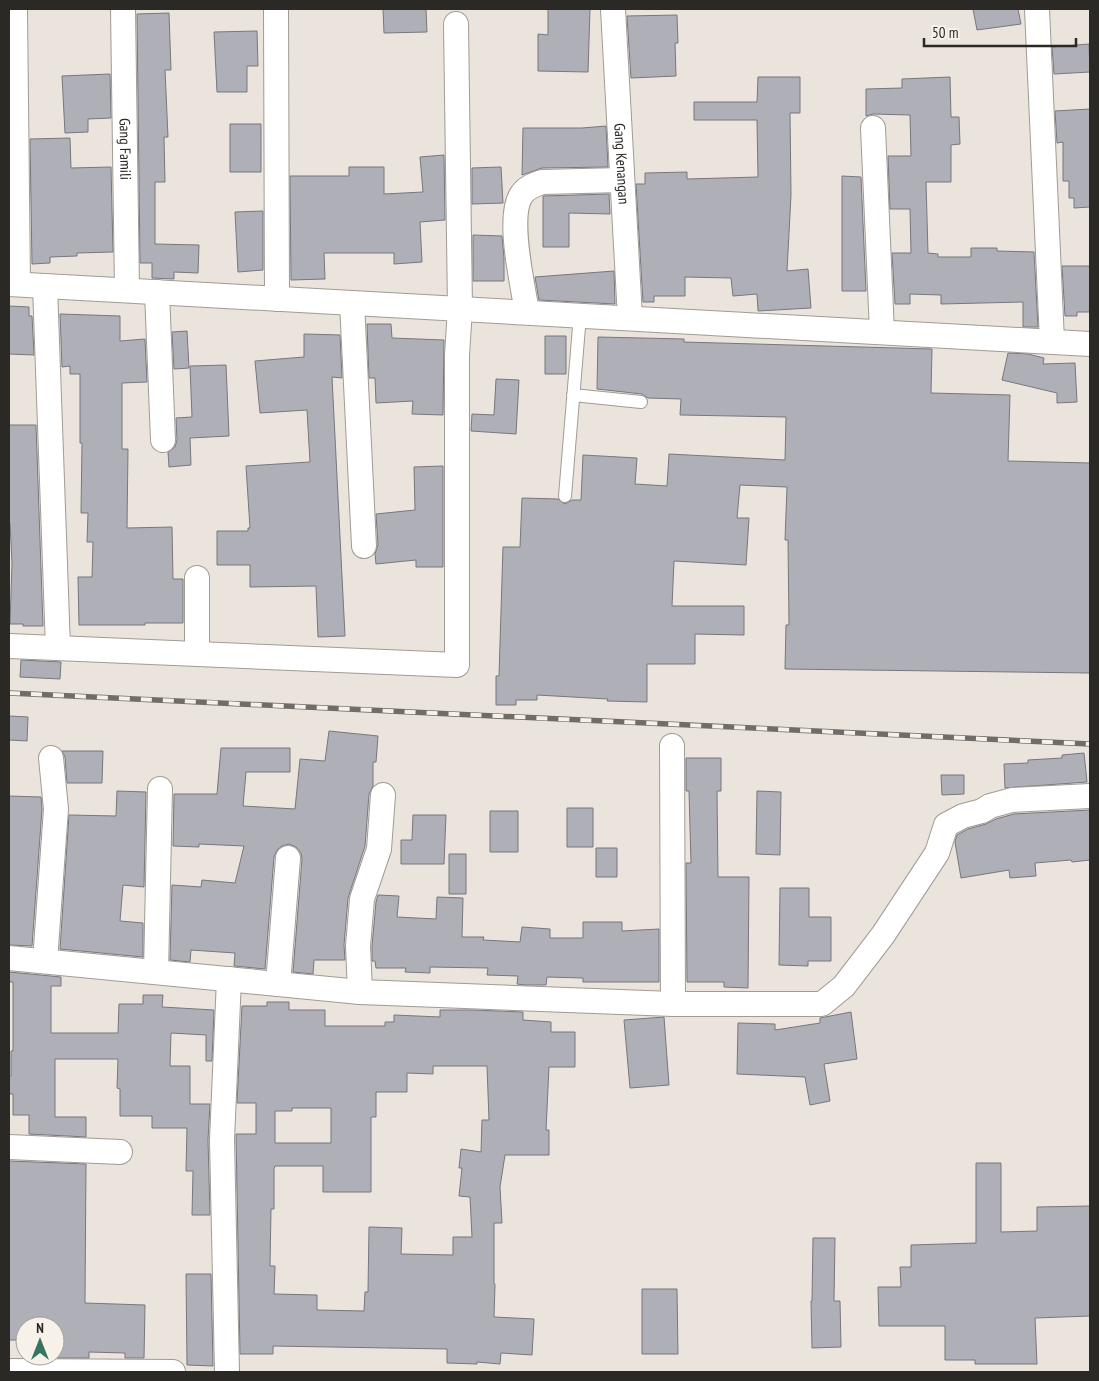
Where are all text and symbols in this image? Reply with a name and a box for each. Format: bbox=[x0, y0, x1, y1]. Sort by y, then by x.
scale bar bbox=[924, 15, 1076, 47]
text: 50 m bbox=[932, 23, 958, 42]
street label: Gang Famili bbox=[116, 118, 135, 180]
street label: Gang Kenangan bbox=[610, 123, 634, 205]
north arrow bbox=[15, 1316, 65, 1366]
text: N bbox=[36, 1319, 44, 1337]

